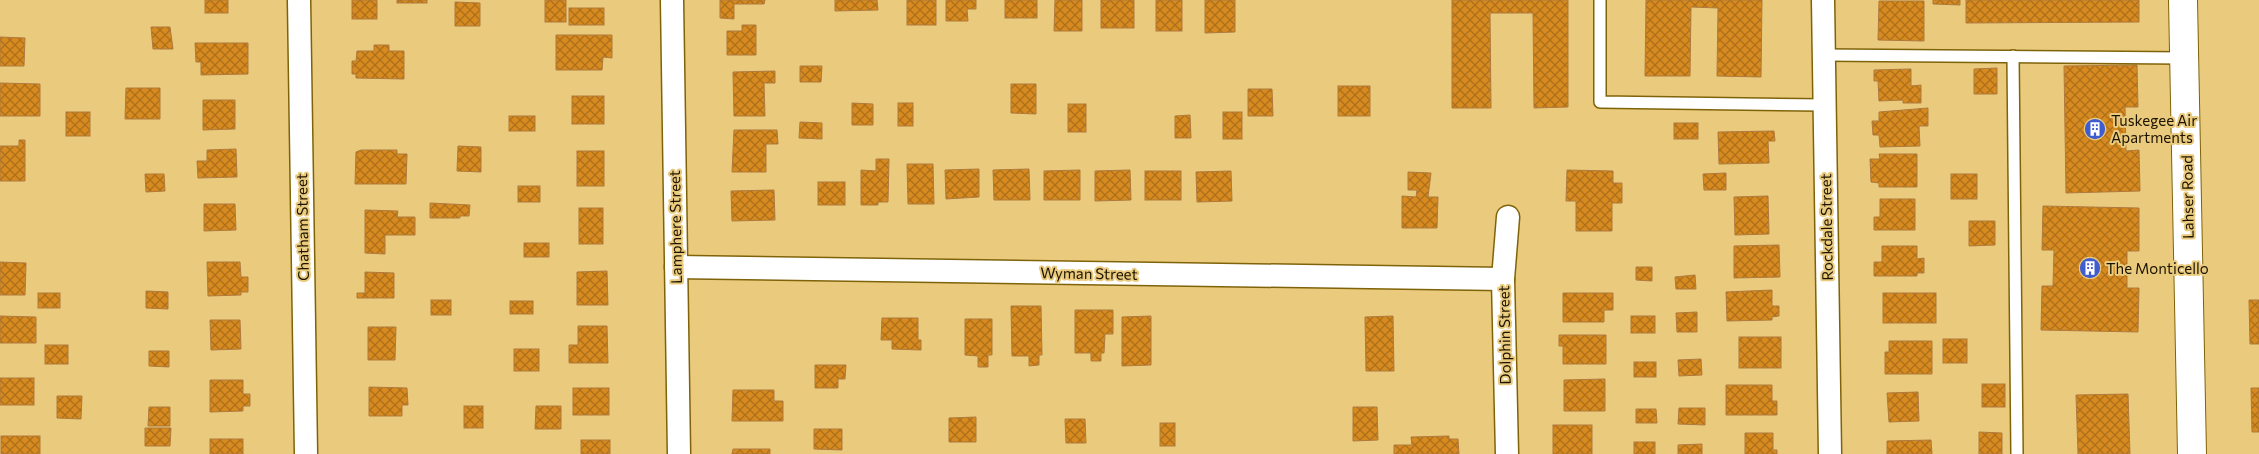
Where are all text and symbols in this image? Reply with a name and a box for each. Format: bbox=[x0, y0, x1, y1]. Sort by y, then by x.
place label: Tuskegee Air Apartments bbox=[2111, 111, 2197, 146]
building icon: Tuskegee Air Apartments bbox=[2083, 117, 2107, 141]
street label: Lahser Road bbox=[2177, 155, 2197, 239]
street label: Lamphere Street bbox=[665, 170, 685, 284]
street label: Chatham Street bbox=[292, 173, 312, 281]
street label: Rockdale Street bbox=[1816, 173, 1836, 281]
building icon: The Monticello bbox=[2078, 256, 2102, 280]
place label: The Monticello bbox=[2106, 259, 2209, 277]
street label: Wyman Street bbox=[1040, 263, 1138, 283]
street label: Dolphin Street bbox=[1494, 285, 1514, 385]

